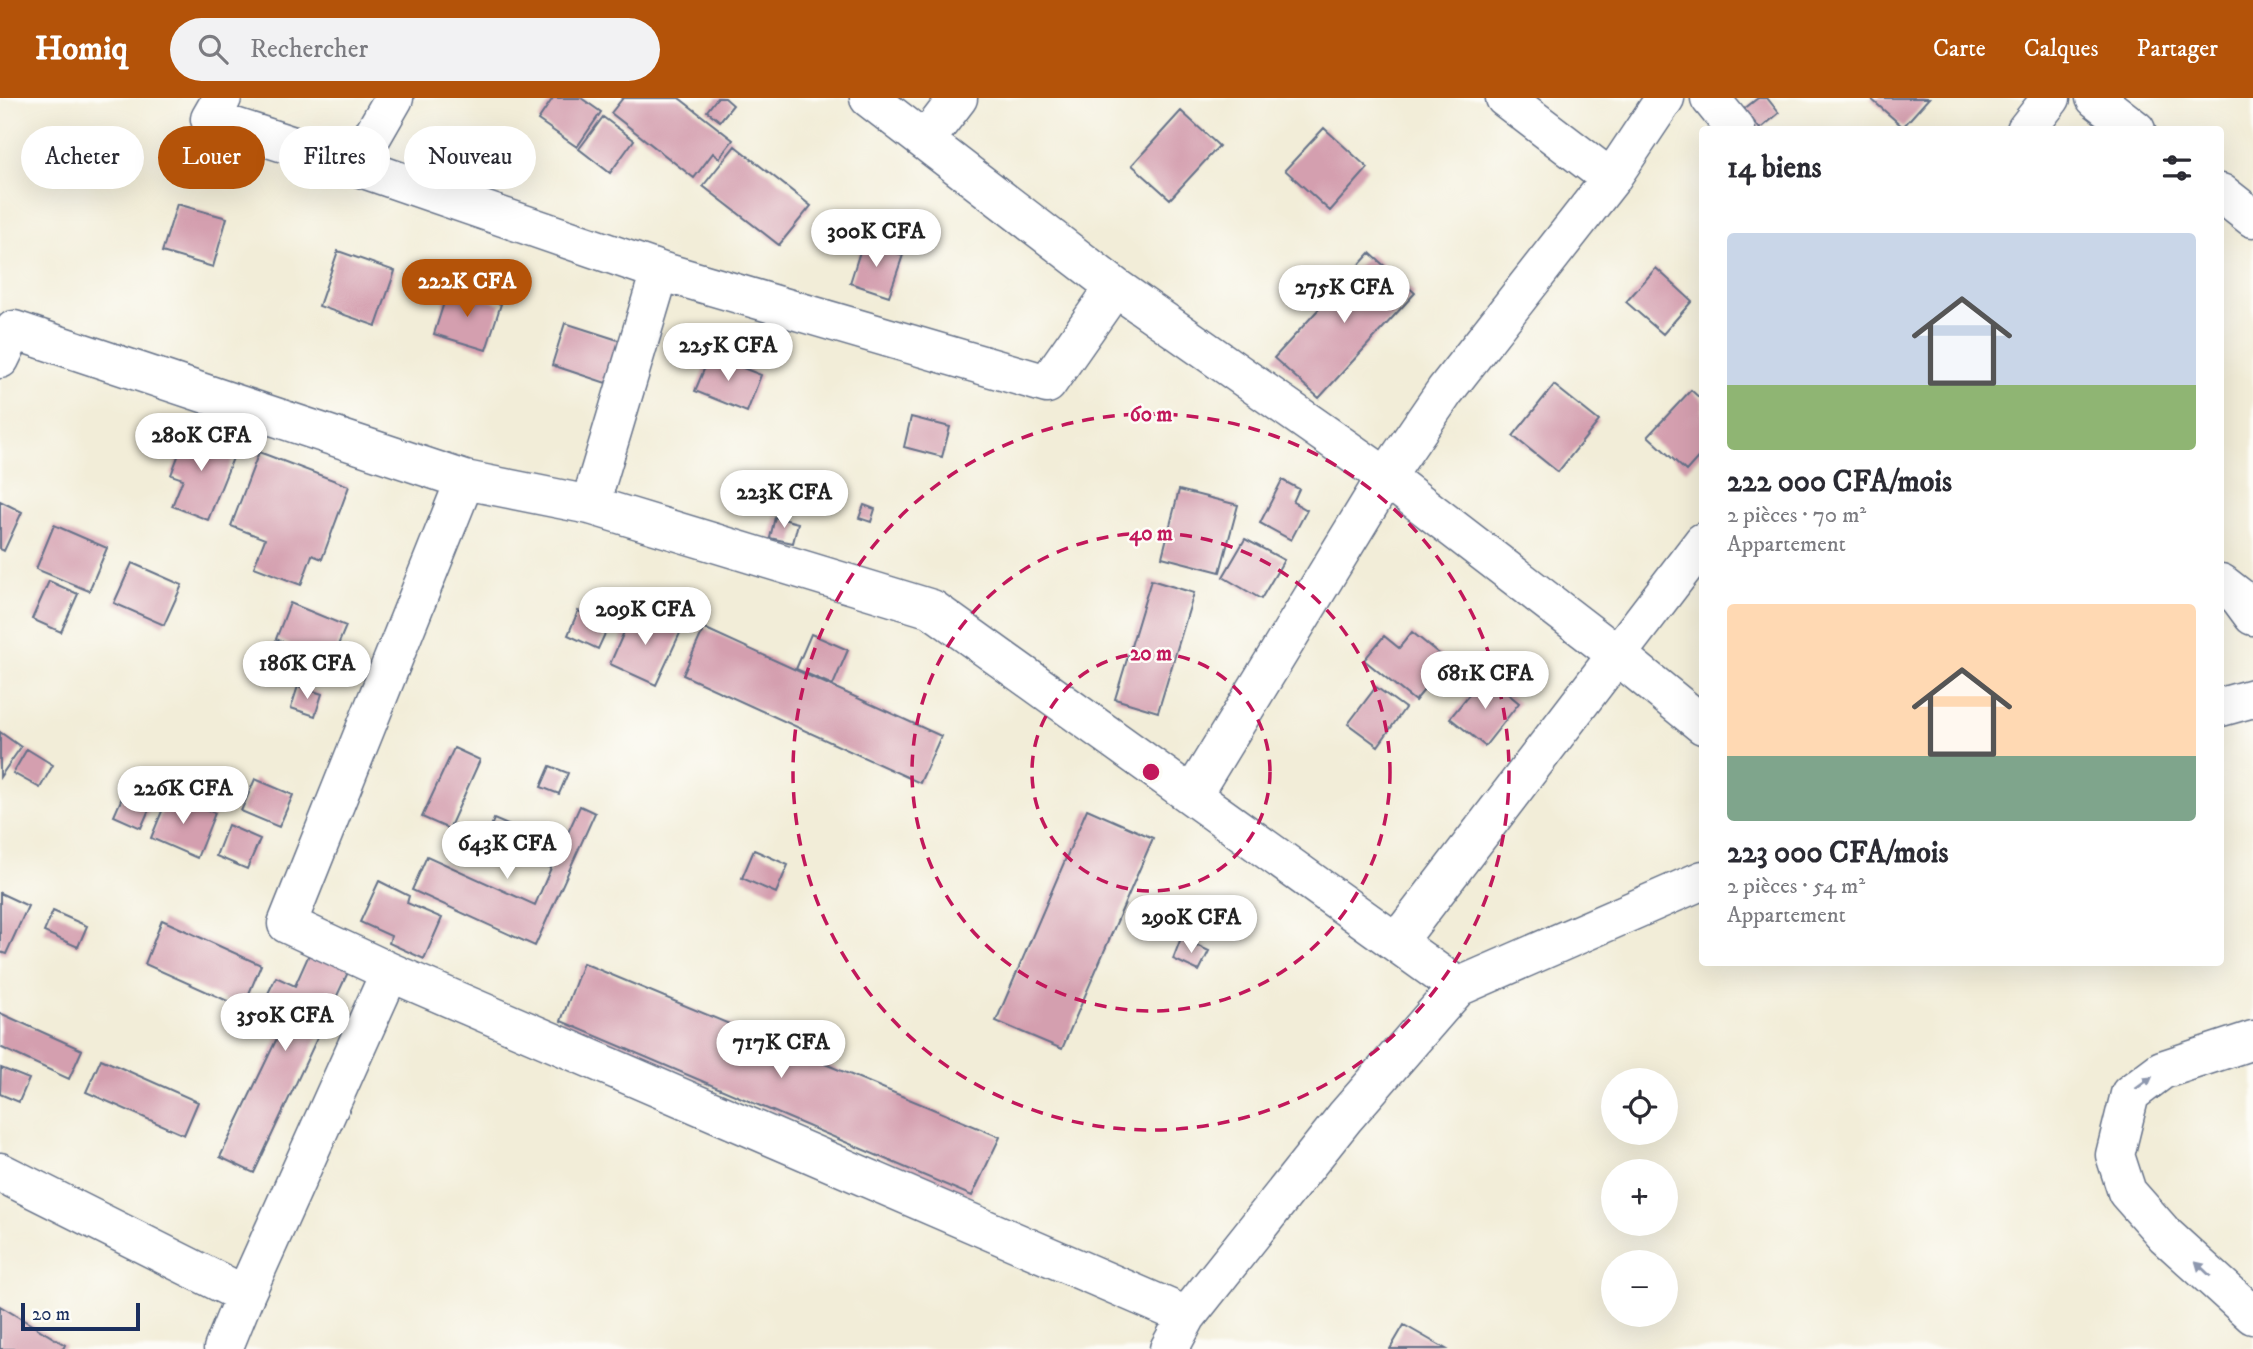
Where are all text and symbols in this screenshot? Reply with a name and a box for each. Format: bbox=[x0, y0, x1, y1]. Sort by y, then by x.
search box bbox=[170, 18, 660, 81]
text: Homiq bbox=[35, 29, 128, 70]
icon: search bbox=[194, 30, 232, 68]
text: Rechercher bbox=[250, 33, 368, 66]
text: Carte bbox=[1933, 34, 1986, 64]
text: Calques bbox=[2024, 34, 2099, 64]
text: Partager bbox=[2137, 34, 2218, 64]
chip: Acheter bbox=[21, 126, 144, 189]
chip: Louer bbox=[158, 126, 265, 189]
chip: Filtres bbox=[279, 126, 390, 189]
chip: Nouveau bbox=[404, 126, 536, 189]
icon: filters bbox=[2158, 149, 2196, 187]
text: 14 biens bbox=[1727, 150, 1822, 187]
pin: 300K CFA bbox=[804, 209, 948, 269]
text: 300K CFA bbox=[827, 217, 925, 246]
pin: 222K CFA bbox=[395, 260, 539, 319]
pin: 275K CFA bbox=[1272, 266, 1416, 325]
text: 222K CFA bbox=[418, 267, 516, 296]
text: 275K CFA bbox=[1295, 273, 1393, 302]
icon: home bbox=[1899, 278, 2025, 404]
pin: 225K CFA bbox=[656, 324, 800, 383]
text: 225K CFA bbox=[679, 331, 777, 360]
text: 60 m bbox=[1130, 402, 1172, 428]
pin: 280K CFA bbox=[129, 414, 273, 473]
text: 280K CFA bbox=[151, 421, 251, 450]
text: 222 000 CFA/mois bbox=[1727, 464, 1952, 501]
pin: 223K CFA bbox=[712, 470, 856, 530]
text: 223K CFA bbox=[736, 478, 832, 507]
text: 2 pièces · 70 m² bbox=[1727, 501, 1866, 530]
text: 40 m bbox=[1129, 521, 1173, 547]
text: Appartement bbox=[1727, 530, 1846, 559]
pin: 209K CFA bbox=[573, 588, 717, 647]
text: 209K CFA bbox=[595, 595, 695, 624]
text: 20 m bbox=[1130, 641, 1172, 667]
pin: 186K CFA bbox=[235, 642, 379, 701]
text: 186K CFA bbox=[259, 649, 355, 678]
icon: home bbox=[1899, 649, 2025, 775]
pin: 681K CFA bbox=[1413, 652, 1557, 711]
text: 681K CFA bbox=[1437, 659, 1533, 688]
centre of rings bbox=[1139, 760, 1163, 784]
pin: 226K CFA bbox=[111, 766, 255, 826]
text: 226K CFA bbox=[133, 774, 233, 803]
pin: 643K CFA bbox=[435, 822, 579, 881]
text: 643K CFA bbox=[458, 829, 556, 858]
text: 223 000 CFA/mois bbox=[1727, 835, 1949, 872]
text: 2 pièces · 54 m² bbox=[1727, 872, 1865, 901]
pin: 290K CFA bbox=[1119, 896, 1263, 955]
text: Appartement bbox=[1727, 901, 1846, 930]
text: 290K CFA bbox=[1141, 903, 1241, 932]
pin: 350K CFA bbox=[213, 993, 357, 1053]
text: 350K CFA bbox=[237, 1001, 333, 1030]
pin: 717K CFA bbox=[709, 1020, 853, 1080]
text: 717K CFA bbox=[732, 1028, 830, 1057]
map controls bbox=[1601, 1068, 1678, 1327]
button: locate bbox=[1601, 1068, 1678, 1145]
one-way arrow bbox=[2135, 1076, 2153, 1090]
button: + bbox=[1601, 1159, 1678, 1236]
button: − bbox=[1601, 1250, 1678, 1327]
one-way arrow bbox=[2194, 1262, 2211, 1277]
scale bar bbox=[21, 1300, 140, 1332]
text: 20 m bbox=[32, 1303, 70, 1326]

